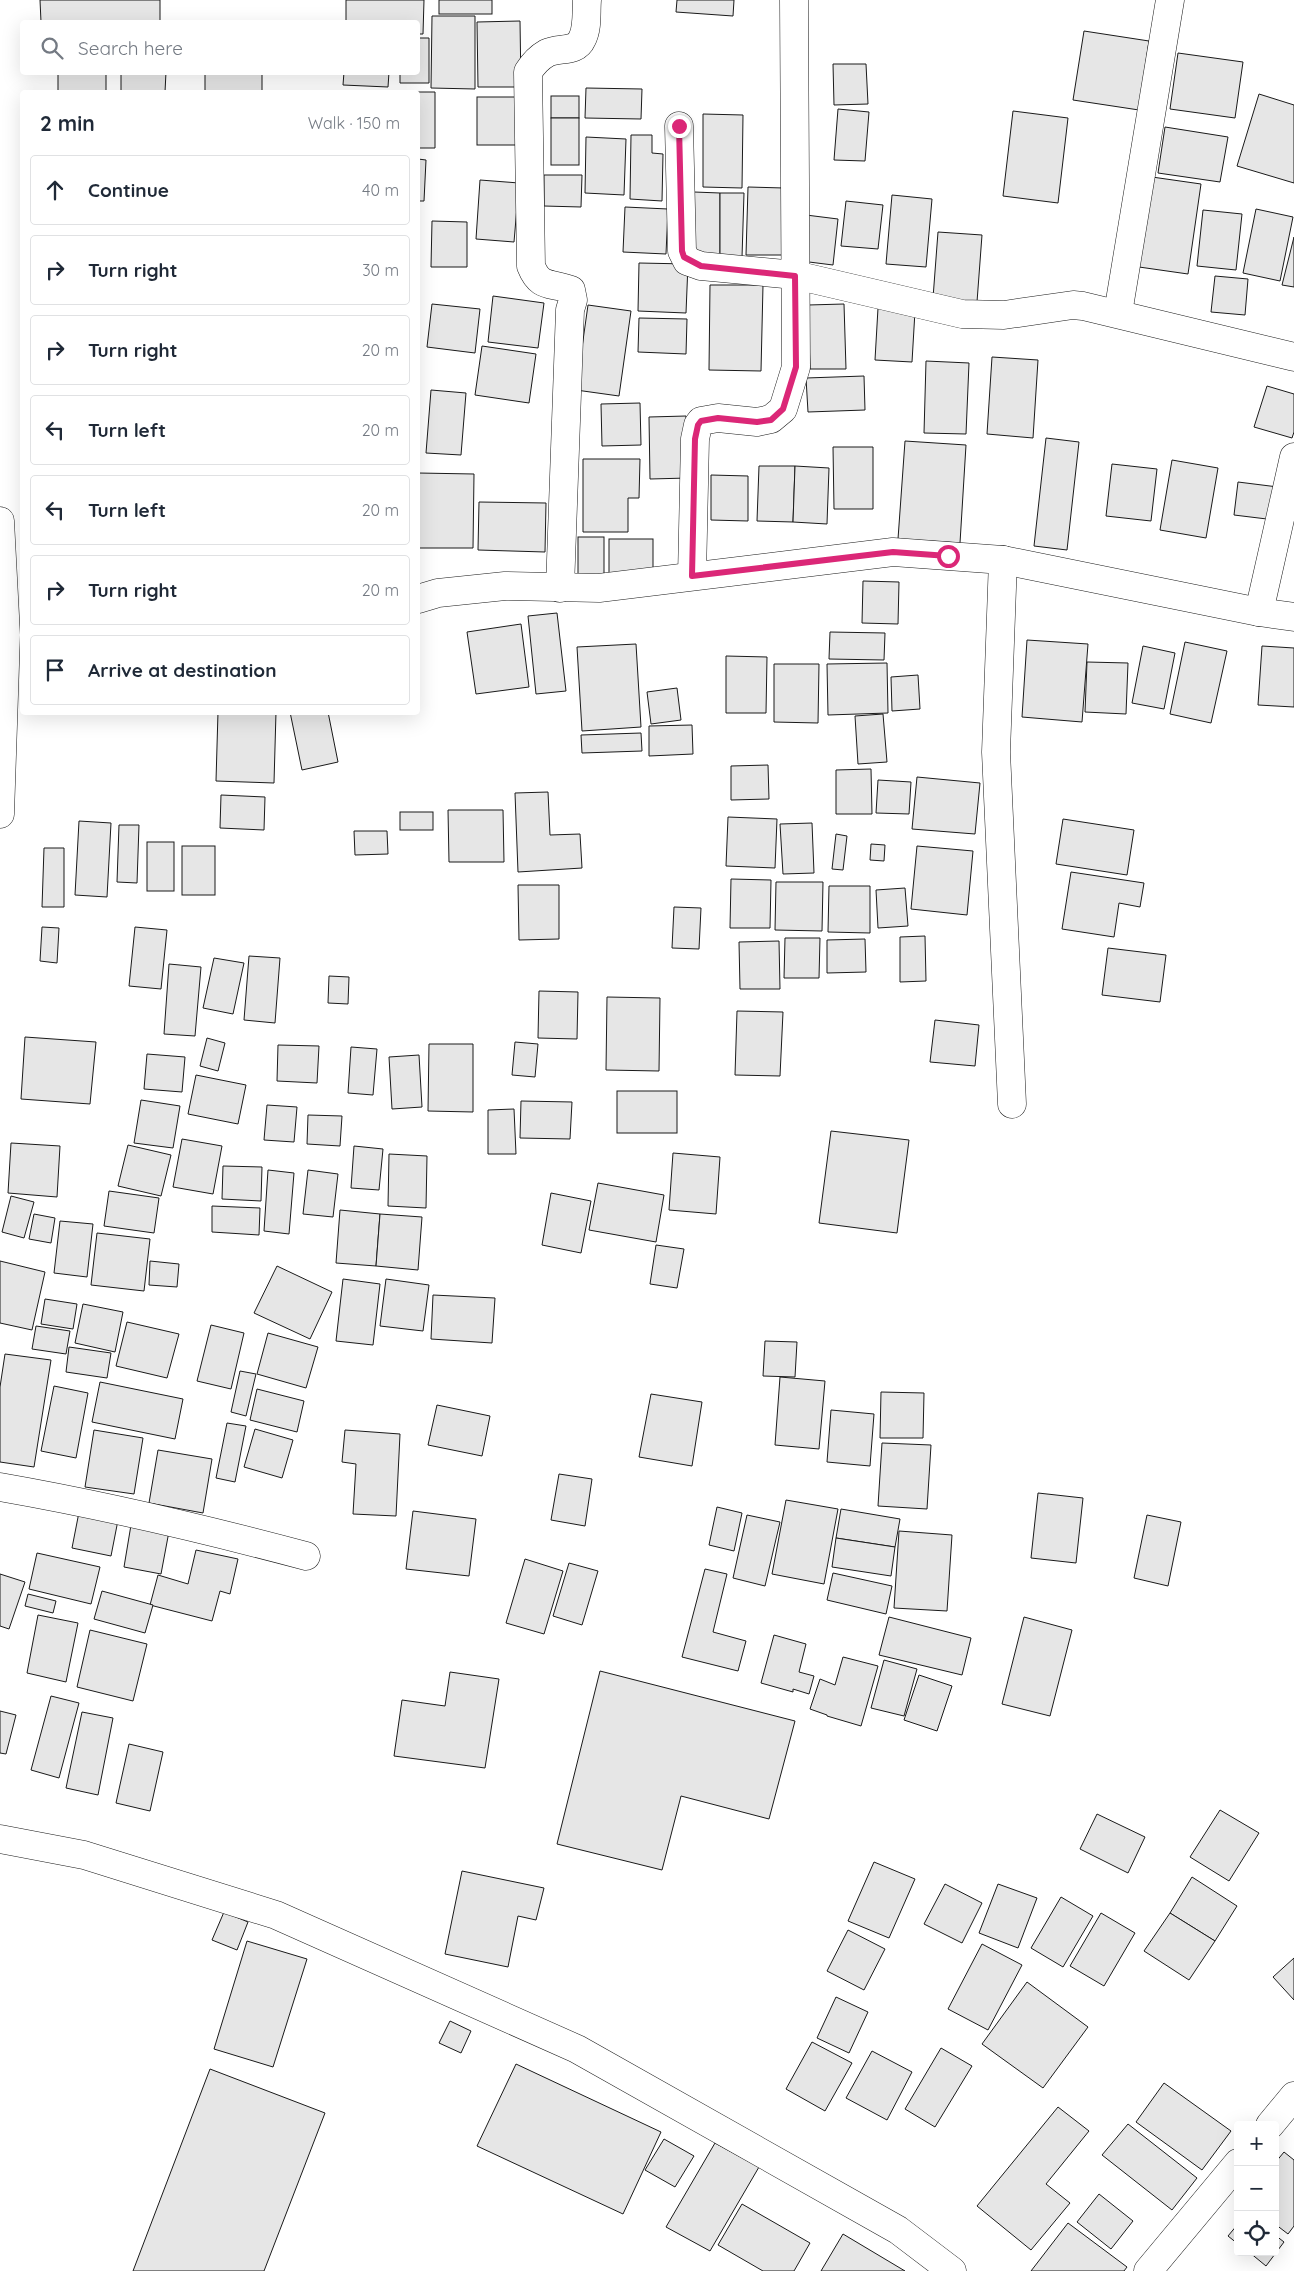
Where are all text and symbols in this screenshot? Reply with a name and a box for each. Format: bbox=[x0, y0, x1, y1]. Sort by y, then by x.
search box bbox=[20, 20, 420, 75]
icon: search bbox=[38, 34, 66, 62]
text: Search here bbox=[78, 36, 183, 60]
text: 2 min bbox=[40, 110, 95, 136]
text: Walk · 150 m bbox=[308, 113, 400, 133]
route end bbox=[668, 115, 691, 138]
icon: ahead bbox=[41, 176, 69, 204]
text: Continue bbox=[88, 178, 169, 202]
text: 40 m bbox=[362, 180, 399, 200]
icon: right bbox=[41, 256, 69, 284]
text: Turn right bbox=[88, 258, 177, 282]
text: 30 m bbox=[362, 260, 399, 280]
icon: right bbox=[41, 336, 69, 364]
text: Turn right bbox=[88, 338, 177, 362]
text: 20 m bbox=[362, 340, 399, 360]
icon: left bbox=[41, 416, 69, 444]
text: Turn left bbox=[88, 418, 166, 442]
text: 20 m bbox=[362, 420, 399, 440]
icon: left bbox=[41, 496, 69, 524]
text: Turn left bbox=[88, 498, 166, 522]
text: 20 m bbox=[362, 500, 399, 520]
route start bbox=[937, 545, 960, 568]
icon: right bbox=[41, 576, 69, 604]
text: Turn right bbox=[88, 578, 177, 602]
text: 20 m bbox=[362, 580, 399, 600]
icon: arrive bbox=[41, 656, 69, 684]
text: Arrive at destination bbox=[88, 658, 277, 682]
map controls bbox=[1234, 2121, 1279, 2256]
button: + bbox=[1234, 2121, 1279, 2166]
button: − bbox=[1234, 2166, 1279, 2211]
button: locate bbox=[1234, 2211, 1279, 2256]

